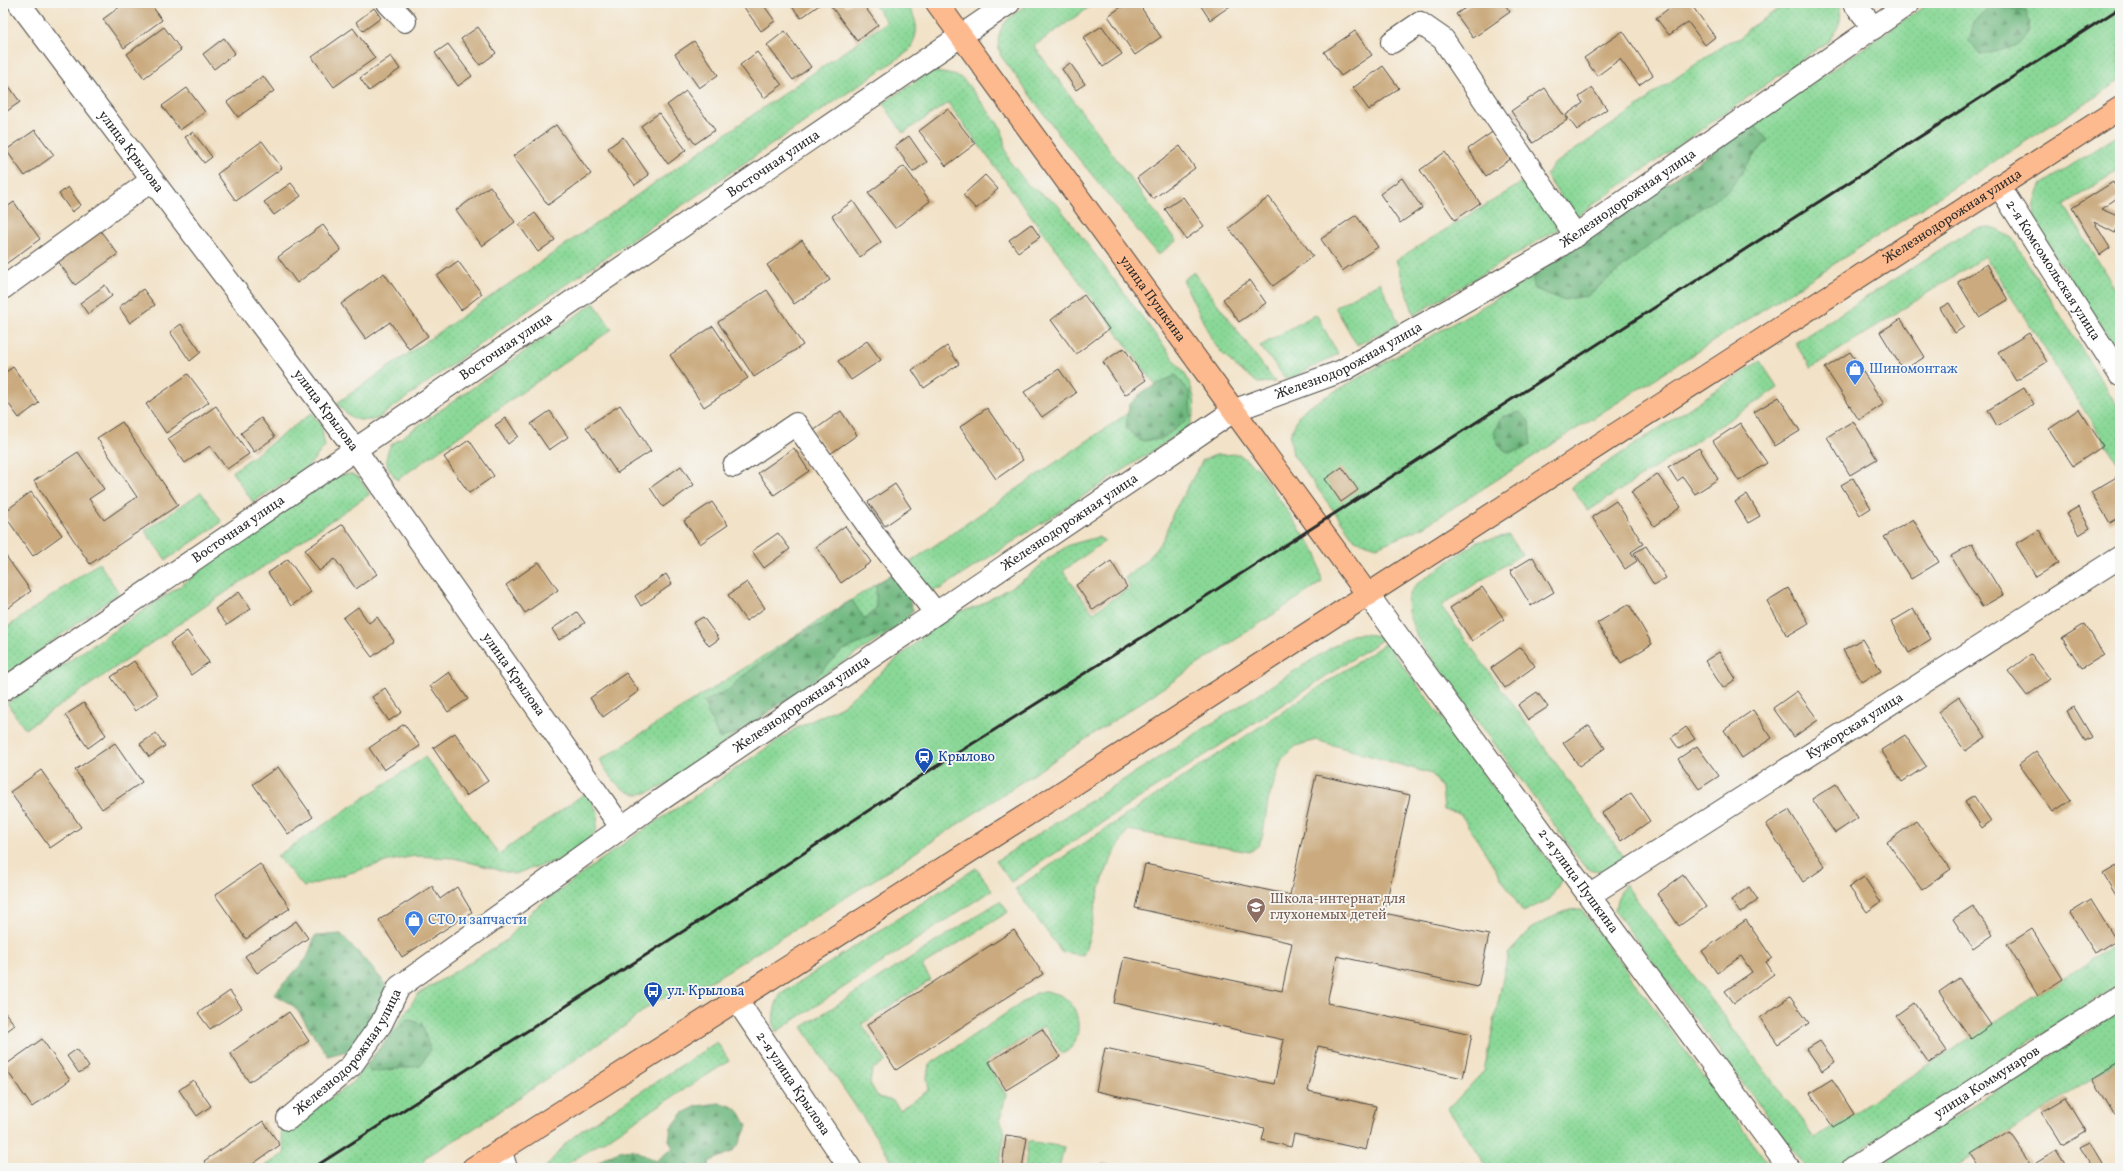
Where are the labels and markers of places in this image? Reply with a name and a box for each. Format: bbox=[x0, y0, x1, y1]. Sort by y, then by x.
shop icon: Шиномонтаж bbox=[1844, 358, 1866, 386]
place label: Шиномонтаж bbox=[1869, 360, 1958, 379]
station icon: Крылово bbox=[913, 746, 935, 774]
place label: Крылово bbox=[938, 748, 995, 767]
place label: Школа-интернат для глухонемых детей bbox=[1270, 890, 1406, 925]
school or university icon: Школа-интернат для глухонемых детей bbox=[1245, 896, 1267, 924]
shop icon: СТО и запчасти bbox=[403, 909, 425, 937]
place label: СТО и запчасти bbox=[428, 911, 528, 930]
bus stop icon: ул. Крылова bbox=[642, 980, 664, 1008]
place label: ул. Крылова bbox=[667, 982, 744, 1001]

